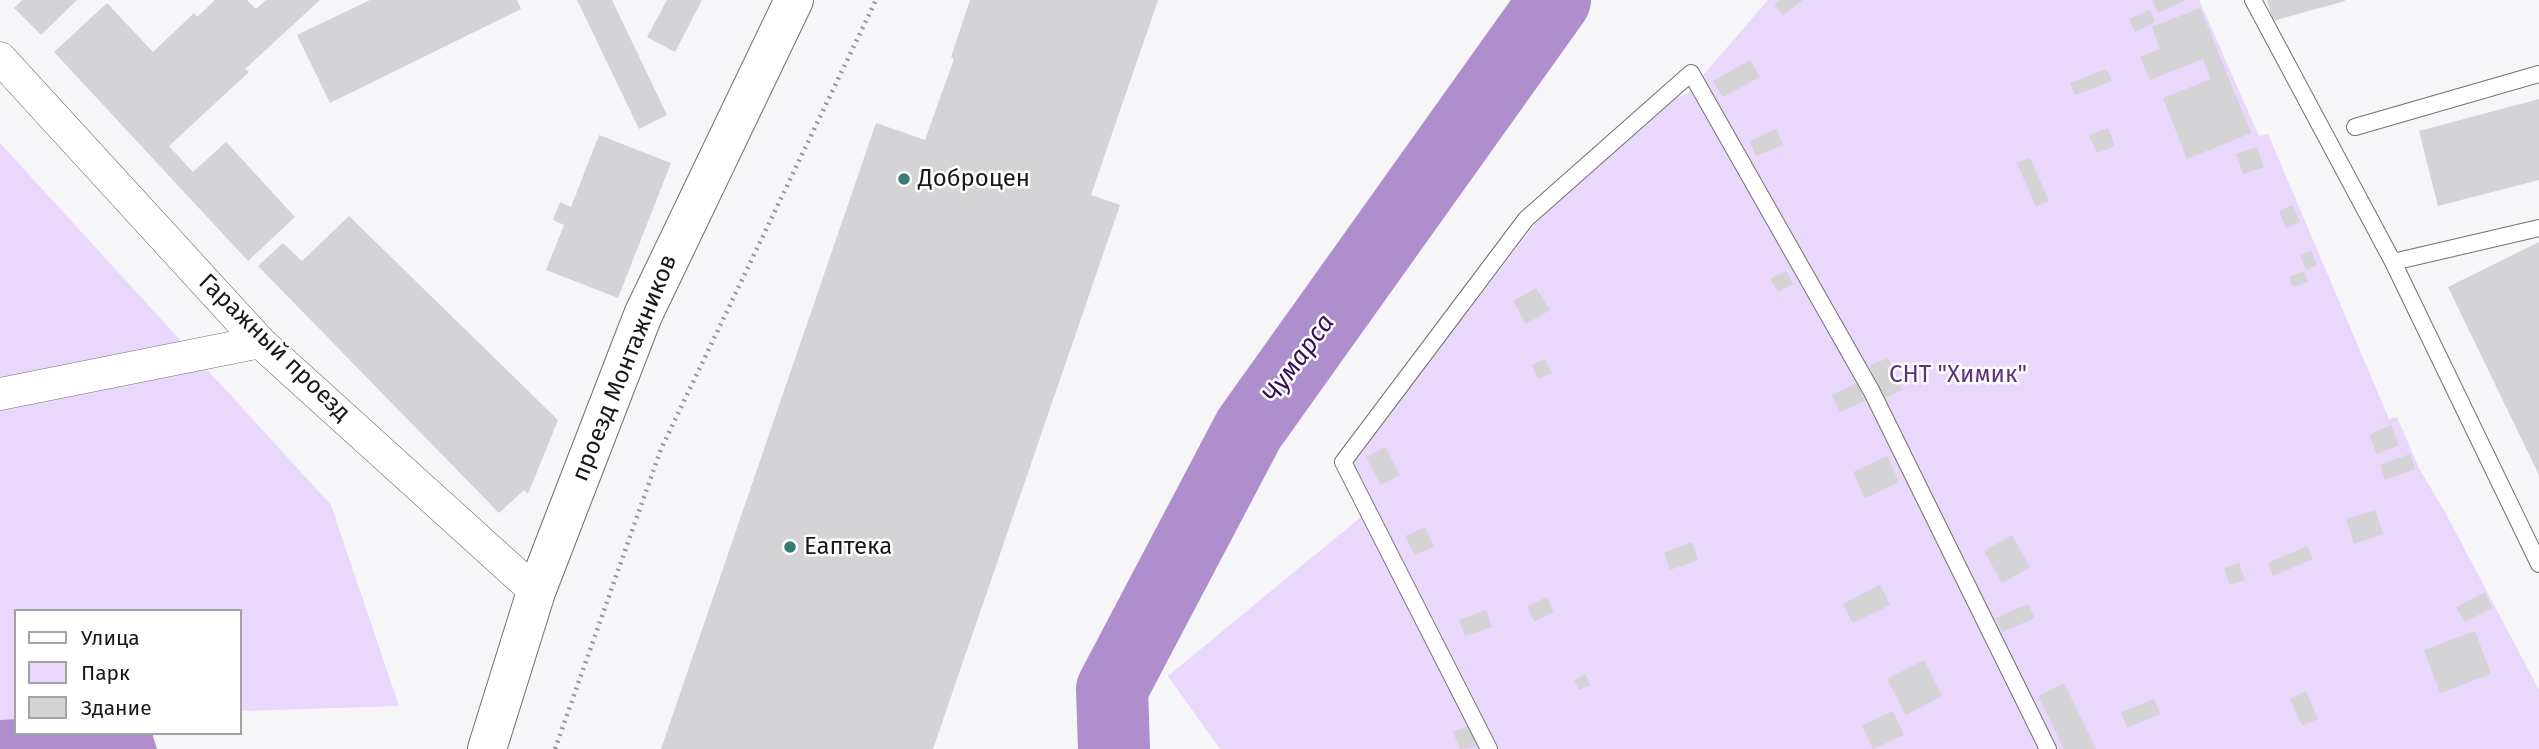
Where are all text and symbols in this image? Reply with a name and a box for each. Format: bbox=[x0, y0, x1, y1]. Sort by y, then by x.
place label: Доброцен bbox=[918, 165, 1030, 193]
marker: Доброцен bbox=[896, 171, 912, 187]
street label: проезд Монтажников bbox=[566, 250, 684, 486]
street label: Гаражный проезд bbox=[192, 268, 356, 428]
water label: Чумарса bbox=[1256, 309, 1342, 409]
park label: СНТ "Химик" bbox=[1889, 361, 2027, 389]
place label: Еаптека bbox=[804, 533, 892, 561]
marker: Еаптека bbox=[782, 539, 798, 555]
legend bbox=[14, 609, 242, 735]
text: Улица bbox=[81, 625, 140, 651]
text: Парк bbox=[81, 660, 130, 686]
text: Здание bbox=[81, 695, 152, 721]

